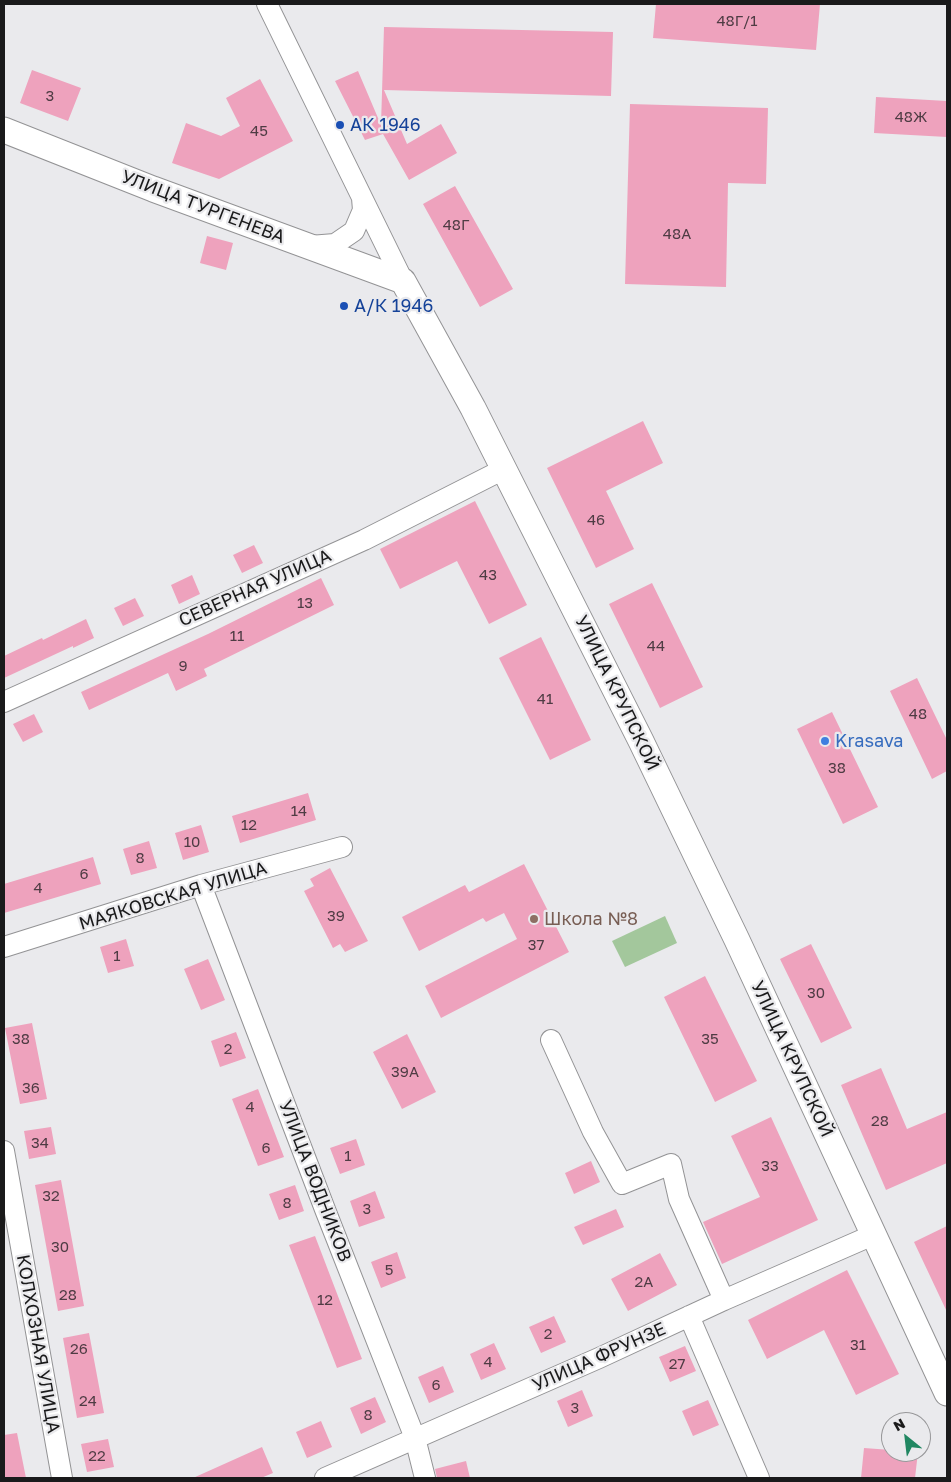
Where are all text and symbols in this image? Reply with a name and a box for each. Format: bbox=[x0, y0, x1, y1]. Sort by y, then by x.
house number: 48Г/1 bbox=[716, 12, 758, 30]
house number: 3 bbox=[46, 87, 54, 105]
house number: 48Ж bbox=[895, 108, 927, 126]
place label: АК 1946 bbox=[350, 114, 421, 136]
marker: АК 1946 bbox=[334, 119, 346, 131]
house number: 45 bbox=[250, 122, 268, 140]
street label: УЛИЦА ТУРГЕНЕВА bbox=[118, 166, 288, 248]
house number: 48Г bbox=[443, 216, 469, 234]
house number: 48А bbox=[663, 225, 691, 243]
place label: А/К 1946 bbox=[354, 295, 433, 317]
marker: А/К 1946 bbox=[338, 300, 350, 312]
house number: 46 bbox=[587, 511, 605, 529]
street label: СЕВЕРНАЯ УЛИЦА bbox=[175, 545, 335, 631]
house number: 43 bbox=[479, 566, 497, 584]
house number: 13 bbox=[297, 594, 313, 612]
street label: УЛИЦА КРУПСКОЙ bbox=[570, 612, 664, 774]
house number: 11 bbox=[230, 627, 244, 645]
house number: 44 bbox=[647, 637, 665, 655]
house number: 9 bbox=[178, 657, 188, 675]
house number: 41 bbox=[537, 690, 553, 708]
house number: 48 bbox=[909, 705, 927, 723]
place label: Krasava bbox=[835, 730, 903, 752]
marker: Krasava bbox=[819, 735, 831, 747]
house number: 38 bbox=[828, 759, 846, 777]
house number: 14 bbox=[291, 802, 307, 820]
house number: 12 bbox=[241, 816, 257, 834]
house number: 10 bbox=[184, 833, 200, 851]
house number: 8 bbox=[135, 849, 145, 867]
street label: МАЯКОВСКАЯ УЛИЦА bbox=[76, 857, 270, 935]
house number: 6 bbox=[79, 865, 89, 883]
house number: 4 bbox=[33, 879, 43, 897]
house number: 39 bbox=[327, 907, 345, 925]
place label: Школа №8 bbox=[544, 908, 638, 930]
marker: Школа №8 bbox=[528, 913, 540, 925]
house number: 37 bbox=[528, 936, 544, 954]
house number: 1 bbox=[113, 947, 121, 965]
street label: УЛИЦА КРУПСКОЙ bbox=[746, 978, 838, 1140]
house number: 30 bbox=[807, 984, 825, 1002]
house number: 38 bbox=[12, 1030, 30, 1048]
house number: 35 bbox=[701, 1030, 719, 1048]
house number: 2 bbox=[224, 1040, 232, 1058]
house number: 39А bbox=[391, 1063, 419, 1081]
house number: 36 bbox=[22, 1079, 40, 1097]
street label: УЛИЦА ВОДНИКОВ bbox=[274, 1097, 356, 1265]
house number: 4 bbox=[245, 1098, 255, 1116]
house number: 28 bbox=[871, 1112, 889, 1130]
house number: 34 bbox=[31, 1134, 49, 1152]
house number: 6 bbox=[261, 1139, 271, 1157]
house number: 1 bbox=[344, 1147, 352, 1165]
house number: 33 bbox=[761, 1157, 779, 1175]
house number: 32 bbox=[42, 1187, 60, 1205]
house number: 8 bbox=[282, 1194, 292, 1212]
house number: 3 bbox=[363, 1200, 371, 1218]
house number: 30 bbox=[51, 1238, 69, 1256]
street label: КОЛХОЗНАЯ УЛИЦА bbox=[12, 1253, 64, 1435]
house number: 5 bbox=[385, 1261, 393, 1279]
house number: 2А bbox=[635, 1273, 653, 1291]
house number: 28 bbox=[59, 1286, 77, 1304]
house number: 12 bbox=[317, 1291, 333, 1309]
street label: УЛИЦА ФРУНЗЕ bbox=[529, 1318, 669, 1396]
house number: 2 bbox=[544, 1325, 552, 1343]
house number: 31 bbox=[850, 1336, 866, 1354]
house number: 26 bbox=[70, 1340, 88, 1358]
house number: 4 bbox=[483, 1353, 493, 1371]
house number: 27 bbox=[669, 1355, 685, 1373]
house number: 6 bbox=[431, 1376, 441, 1394]
house number: 24 bbox=[79, 1392, 97, 1410]
house number: 3 bbox=[571, 1399, 579, 1417]
house number: 8 bbox=[363, 1406, 373, 1424]
north arrow bbox=[881, 1412, 931, 1462]
text: N bbox=[890, 1414, 908, 1434]
house number: 22 bbox=[88, 1447, 106, 1465]

